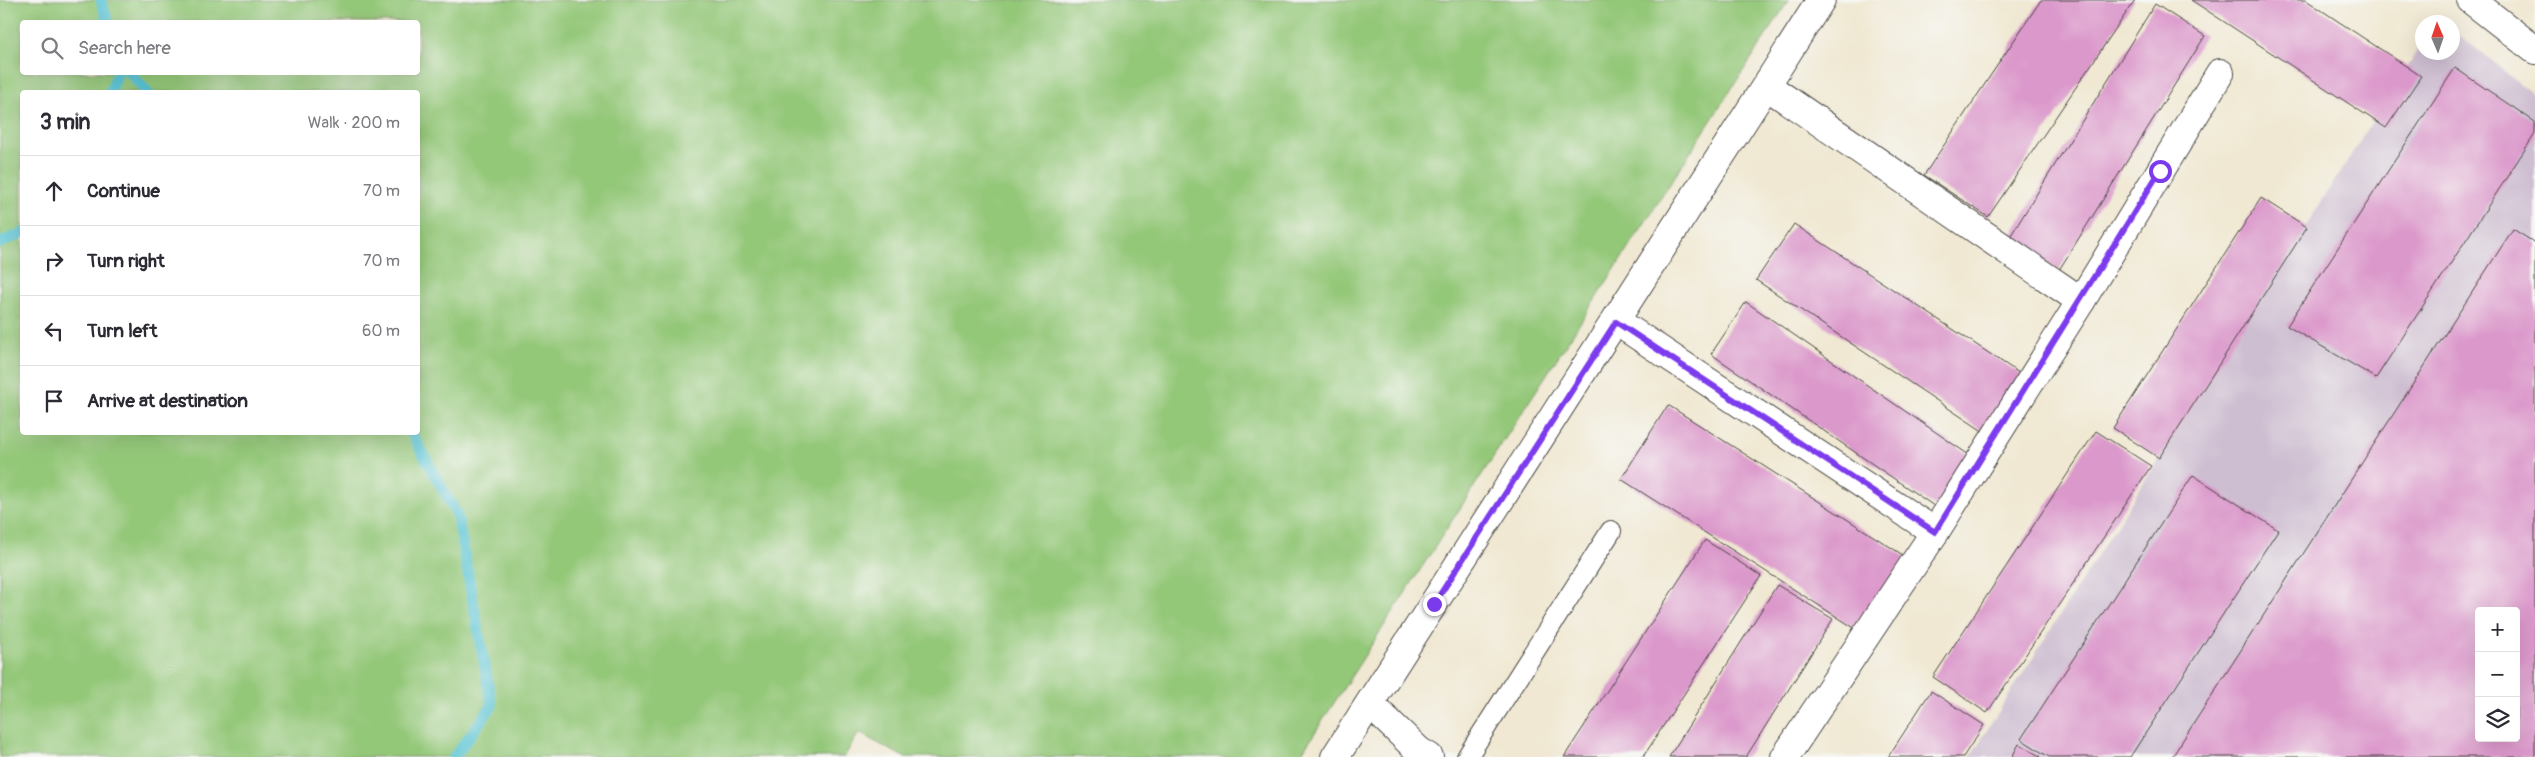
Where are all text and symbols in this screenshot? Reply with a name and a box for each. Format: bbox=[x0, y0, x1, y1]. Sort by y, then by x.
north arrow bbox=[2415, 15, 2460, 60]
search box bbox=[20, 20, 420, 75]
icon: search bbox=[38, 34, 66, 62]
text: Search here bbox=[78, 36, 171, 60]
text: 3 min bbox=[40, 109, 90, 136]
text: Walk · 200 m bbox=[308, 113, 400, 133]
route start bbox=[2149, 160, 2172, 183]
icon: ahead bbox=[40, 177, 68, 205]
text: Continue bbox=[87, 179, 160, 203]
text: 70 m bbox=[363, 181, 400, 201]
icon: right bbox=[40, 247, 68, 275]
text: Turn right bbox=[87, 249, 165, 273]
text: 70 m bbox=[363, 251, 400, 271]
icon: left bbox=[40, 317, 68, 345]
text: Turn left bbox=[87, 319, 157, 343]
text: 60 m bbox=[362, 321, 400, 341]
icon: arrive bbox=[40, 387, 68, 415]
text: Arrive at destination bbox=[87, 389, 248, 413]
route end bbox=[1423, 593, 1446, 616]
map controls bbox=[2475, 607, 2520, 742]
button: + bbox=[2475, 607, 2520, 652]
button: − bbox=[2475, 652, 2520, 697]
button: layers bbox=[2475, 697, 2520, 742]

